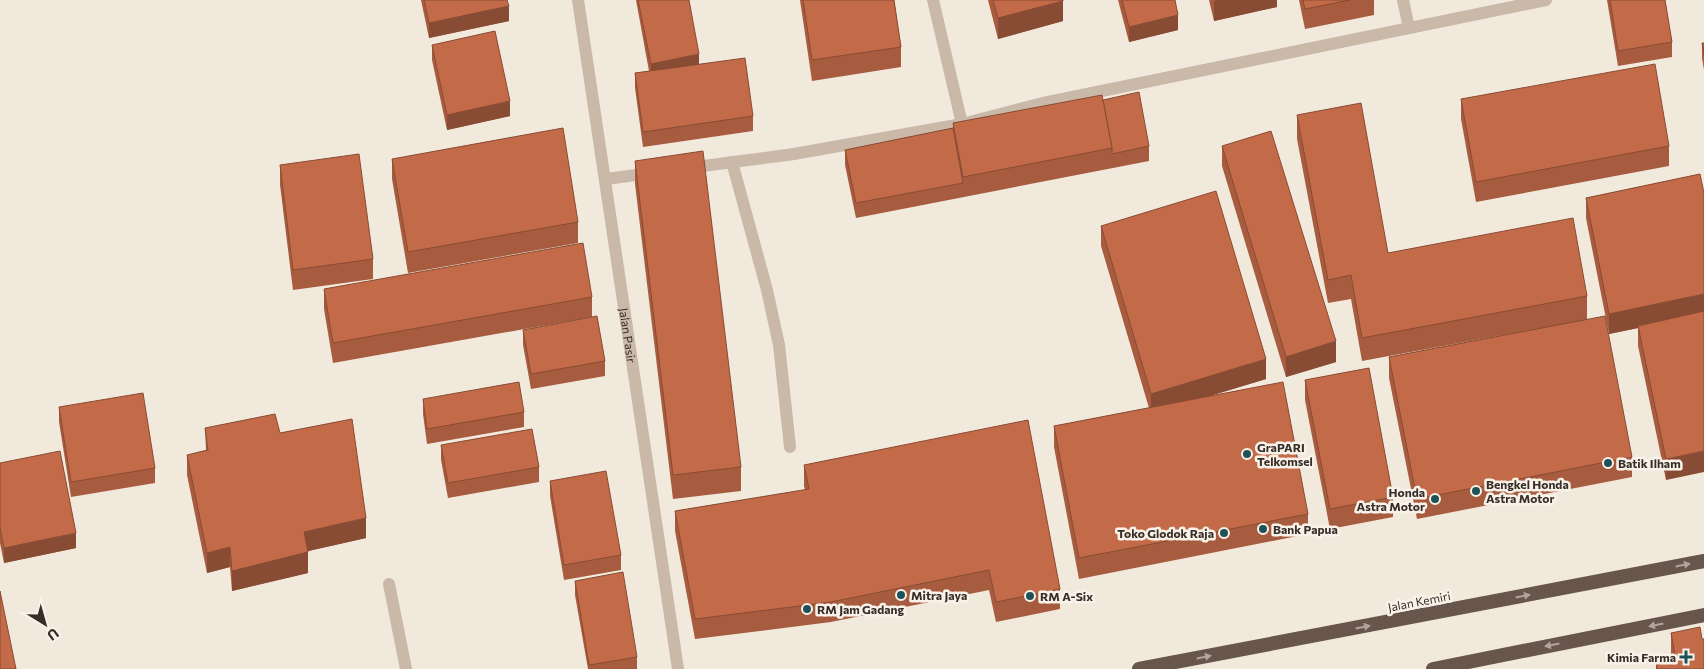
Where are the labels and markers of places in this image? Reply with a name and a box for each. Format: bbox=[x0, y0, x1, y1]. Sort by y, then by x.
place label: GraPARI Telkomsel bbox=[1257, 440, 1313, 468]
marker: GraPARI Telkomsel bbox=[1241, 448, 1253, 460]
place label: Batik Ilham bbox=[1618, 456, 1681, 470]
marker: Batik Ilham bbox=[1602, 457, 1614, 469]
place label: Bengkel Honda Astra Motor bbox=[1486, 477, 1569, 505]
place label: Honda Astra Motor bbox=[1357, 485, 1425, 513]
marker: Bengkel Honda Astra Motor bbox=[1470, 485, 1482, 497]
marker: Honda Astra Motor bbox=[1429, 493, 1441, 505]
place label: Bank Papua bbox=[1273, 522, 1338, 536]
marker: Bank Papua bbox=[1257, 523, 1269, 535]
place label: Toko Glodok Raja bbox=[1117, 526, 1214, 540]
marker: Toko Glodok Raja bbox=[1218, 527, 1230, 539]
place label: Mitra Jaya bbox=[911, 588, 967, 603]
marker: Mitra Jaya bbox=[895, 589, 907, 601]
place label: RM A-Six bbox=[1040, 589, 1093, 603]
marker: RM A-Six bbox=[1024, 590, 1036, 602]
place label: RM Jam Gadang bbox=[817, 602, 904, 617]
marker: RM Jam Gadang bbox=[801, 603, 813, 615]
place label: Kimia Farma bbox=[1607, 650, 1676, 664]
marker: Kimia Farma bbox=[1680, 651, 1692, 663]

